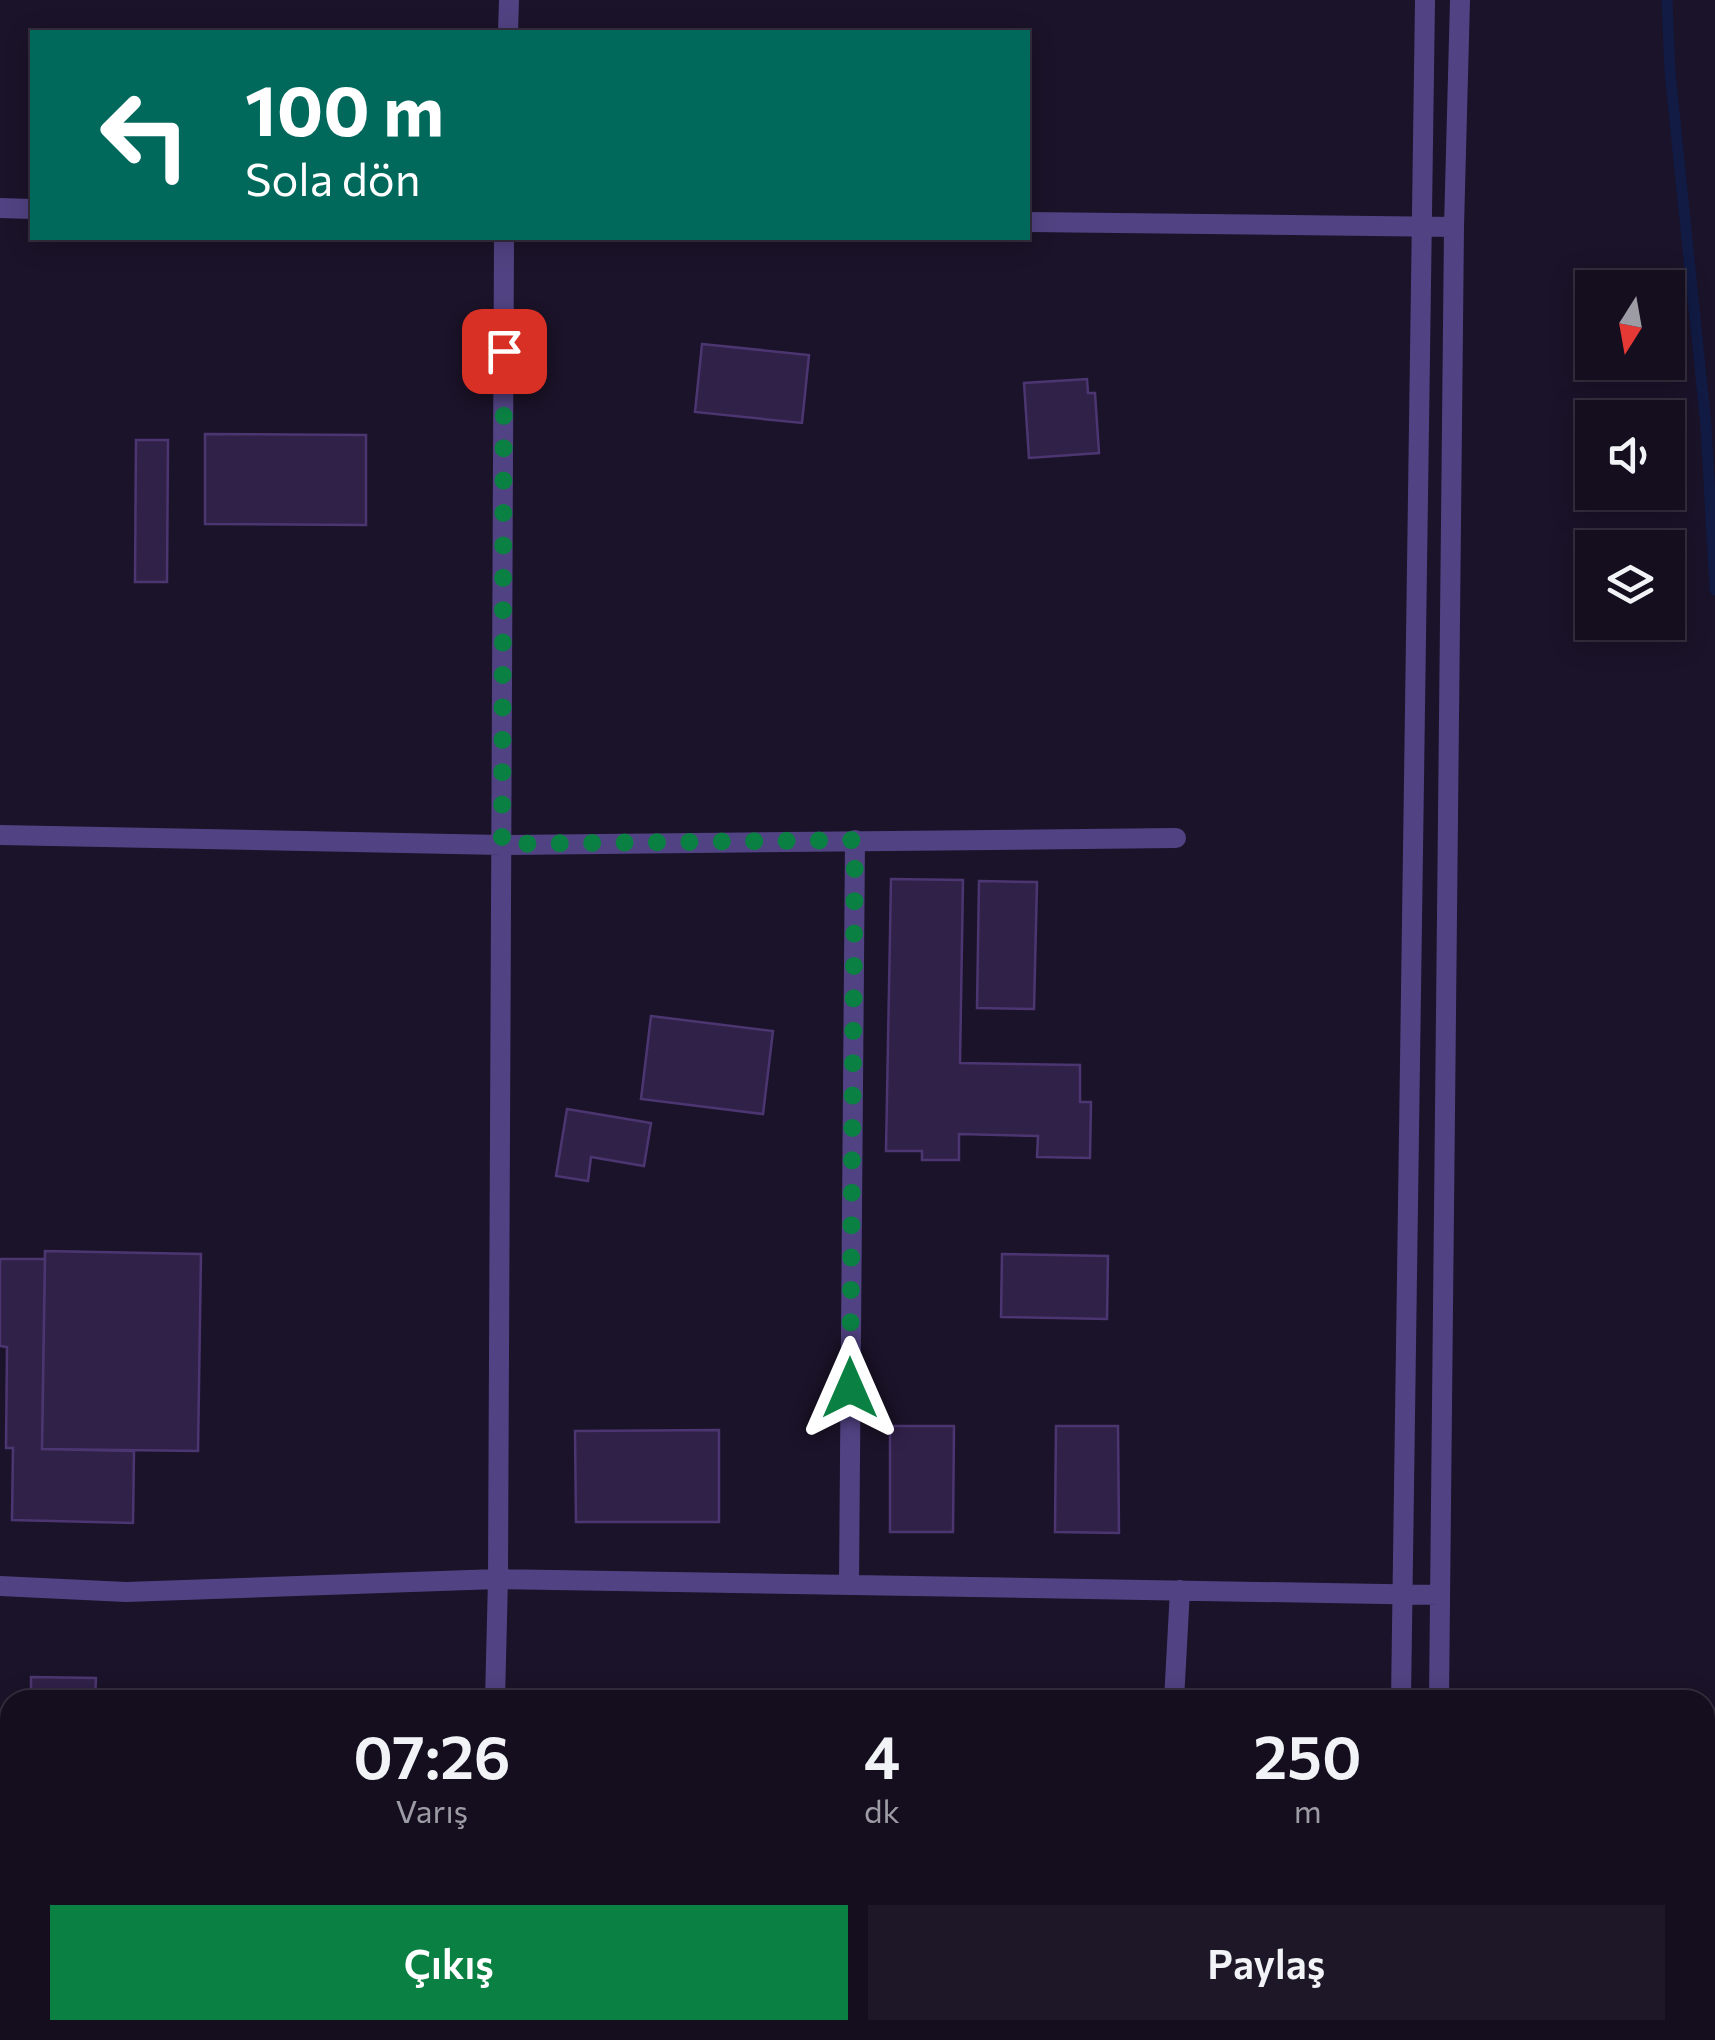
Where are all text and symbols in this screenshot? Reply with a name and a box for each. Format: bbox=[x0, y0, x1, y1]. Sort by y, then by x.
text: 100 m bbox=[245, 65, 444, 150]
icon: left bbox=[80, 70, 210, 200]
text: Sola dön bbox=[245, 150, 421, 205]
north arrow bbox=[1575, 270, 1685, 380]
map controls bbox=[1575, 270, 1685, 640]
pin bbox=[462, 309, 547, 394]
icon: arrive bbox=[477, 324, 532, 379]
button: sound bbox=[1575, 400, 1685, 510]
button: layers bbox=[1575, 530, 1685, 640]
position arrow bbox=[798, 1336, 902, 1440]
text: 07:26 bbox=[353, 1718, 511, 1791]
text: 4 bbox=[864, 1718, 900, 1791]
text: 250 bbox=[1253, 1718, 1362, 1791]
text: Varış bbox=[396, 1790, 468, 1830]
text: dk bbox=[864, 1790, 900, 1830]
text: m bbox=[1294, 1790, 1322, 1830]
button: Çıkış bbox=[50, 1905, 848, 2020]
button: Paylaş bbox=[868, 1905, 1665, 2020]

